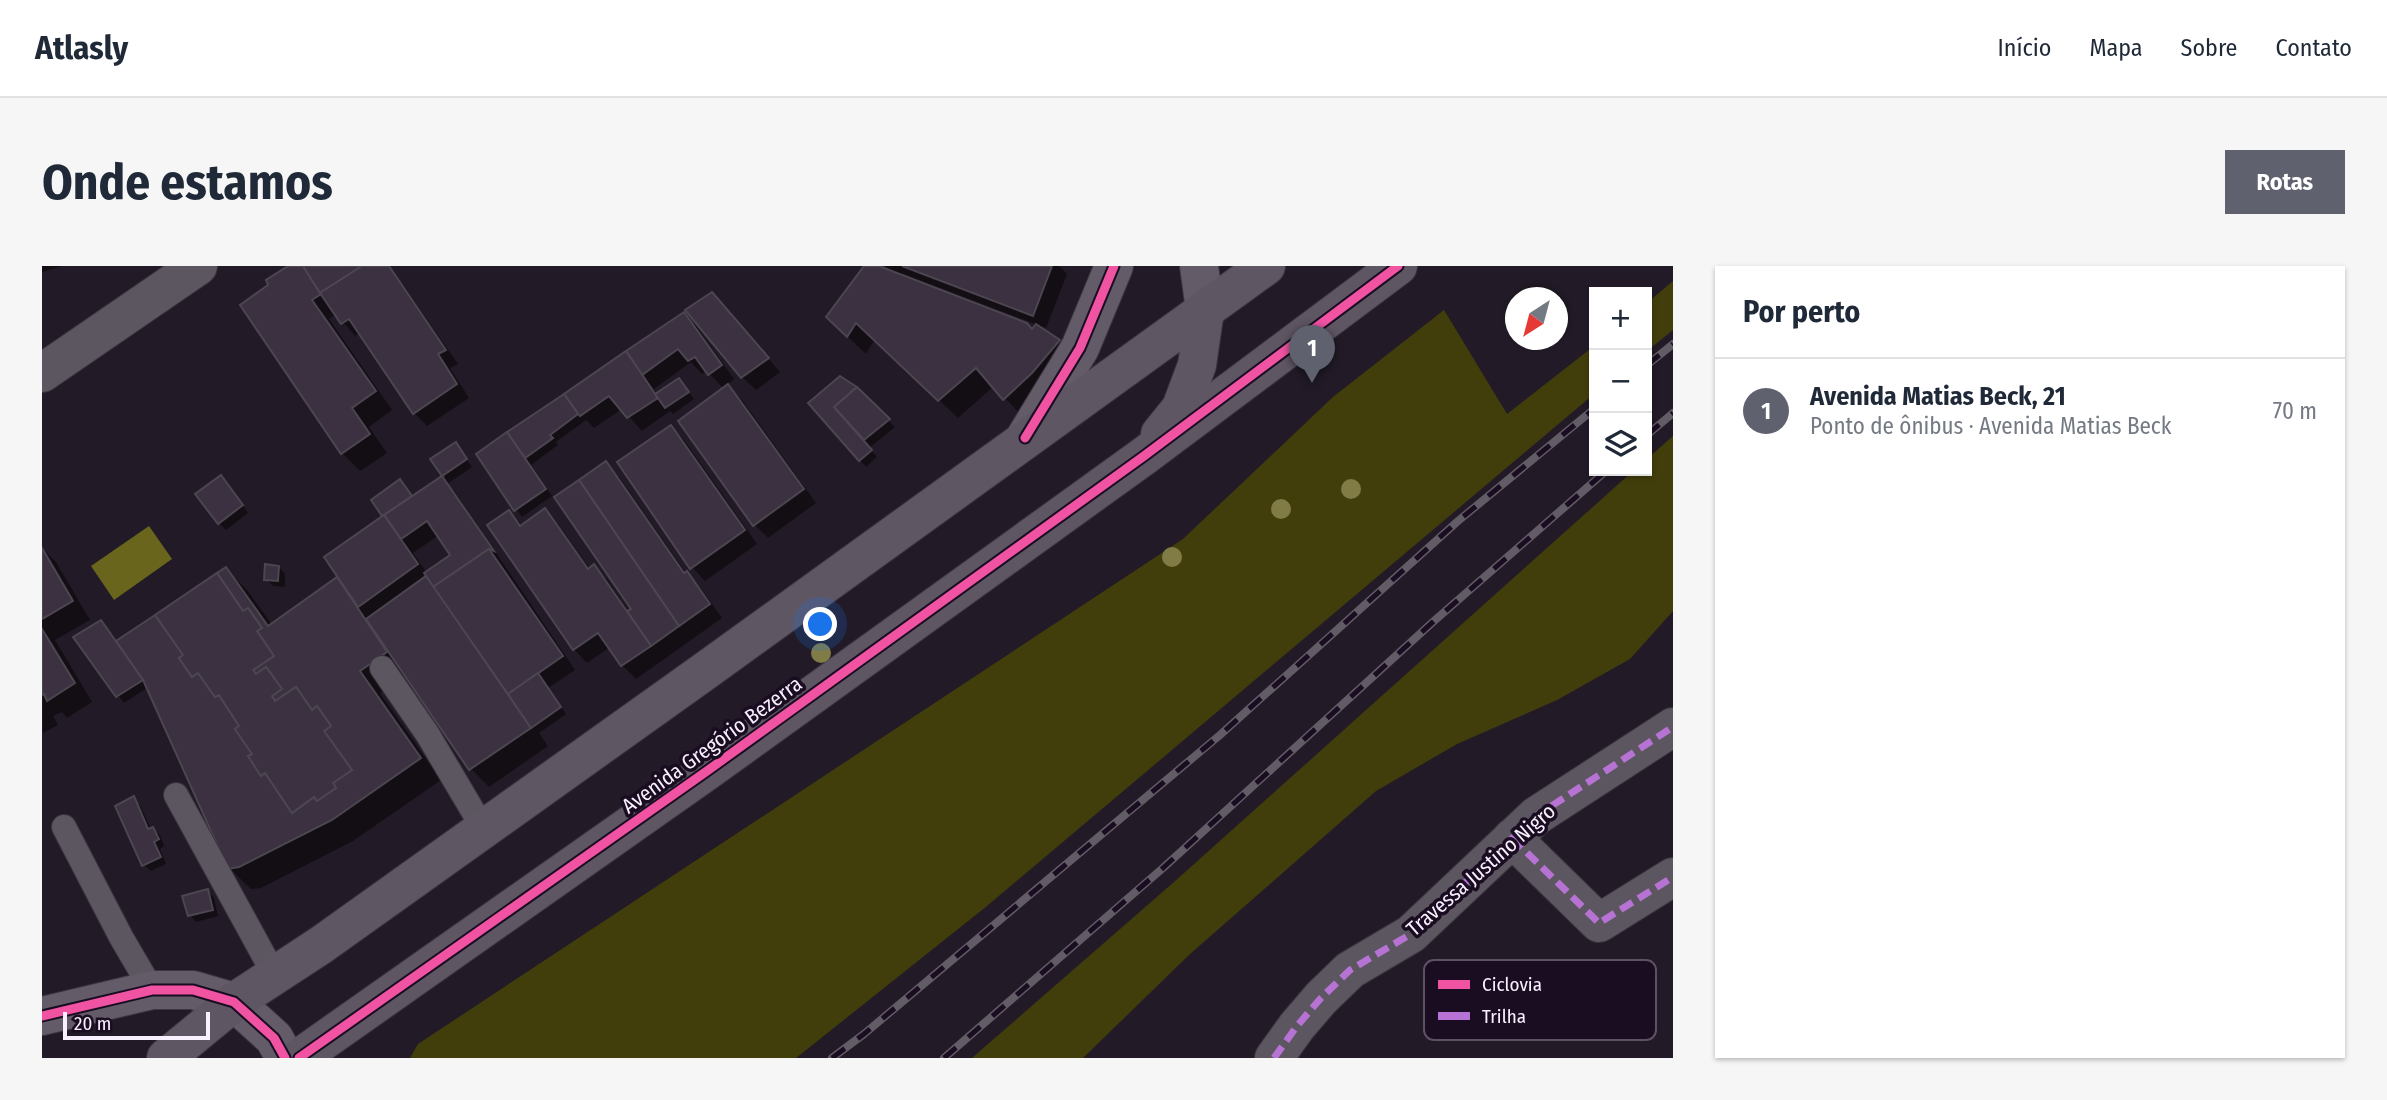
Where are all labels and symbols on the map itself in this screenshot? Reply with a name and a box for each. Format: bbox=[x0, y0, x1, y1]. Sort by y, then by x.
north arrow bbox=[1505, 287, 1568, 350]
pin: 1 bbox=[1289, 325, 1335, 383]
your location bbox=[803, 607, 837, 641]
street label: Avenida Gregório Bezerra bbox=[617, 671, 807, 819]
street label: Travessa Justino Nigro bbox=[1401, 798, 1561, 942]
legend bbox=[1424, 960, 1656, 1040]
text: Ciclovia bbox=[1482, 973, 1542, 996]
text: Trilha bbox=[1482, 1005, 1526, 1028]
scale bar bbox=[63, 1009, 210, 1041]

